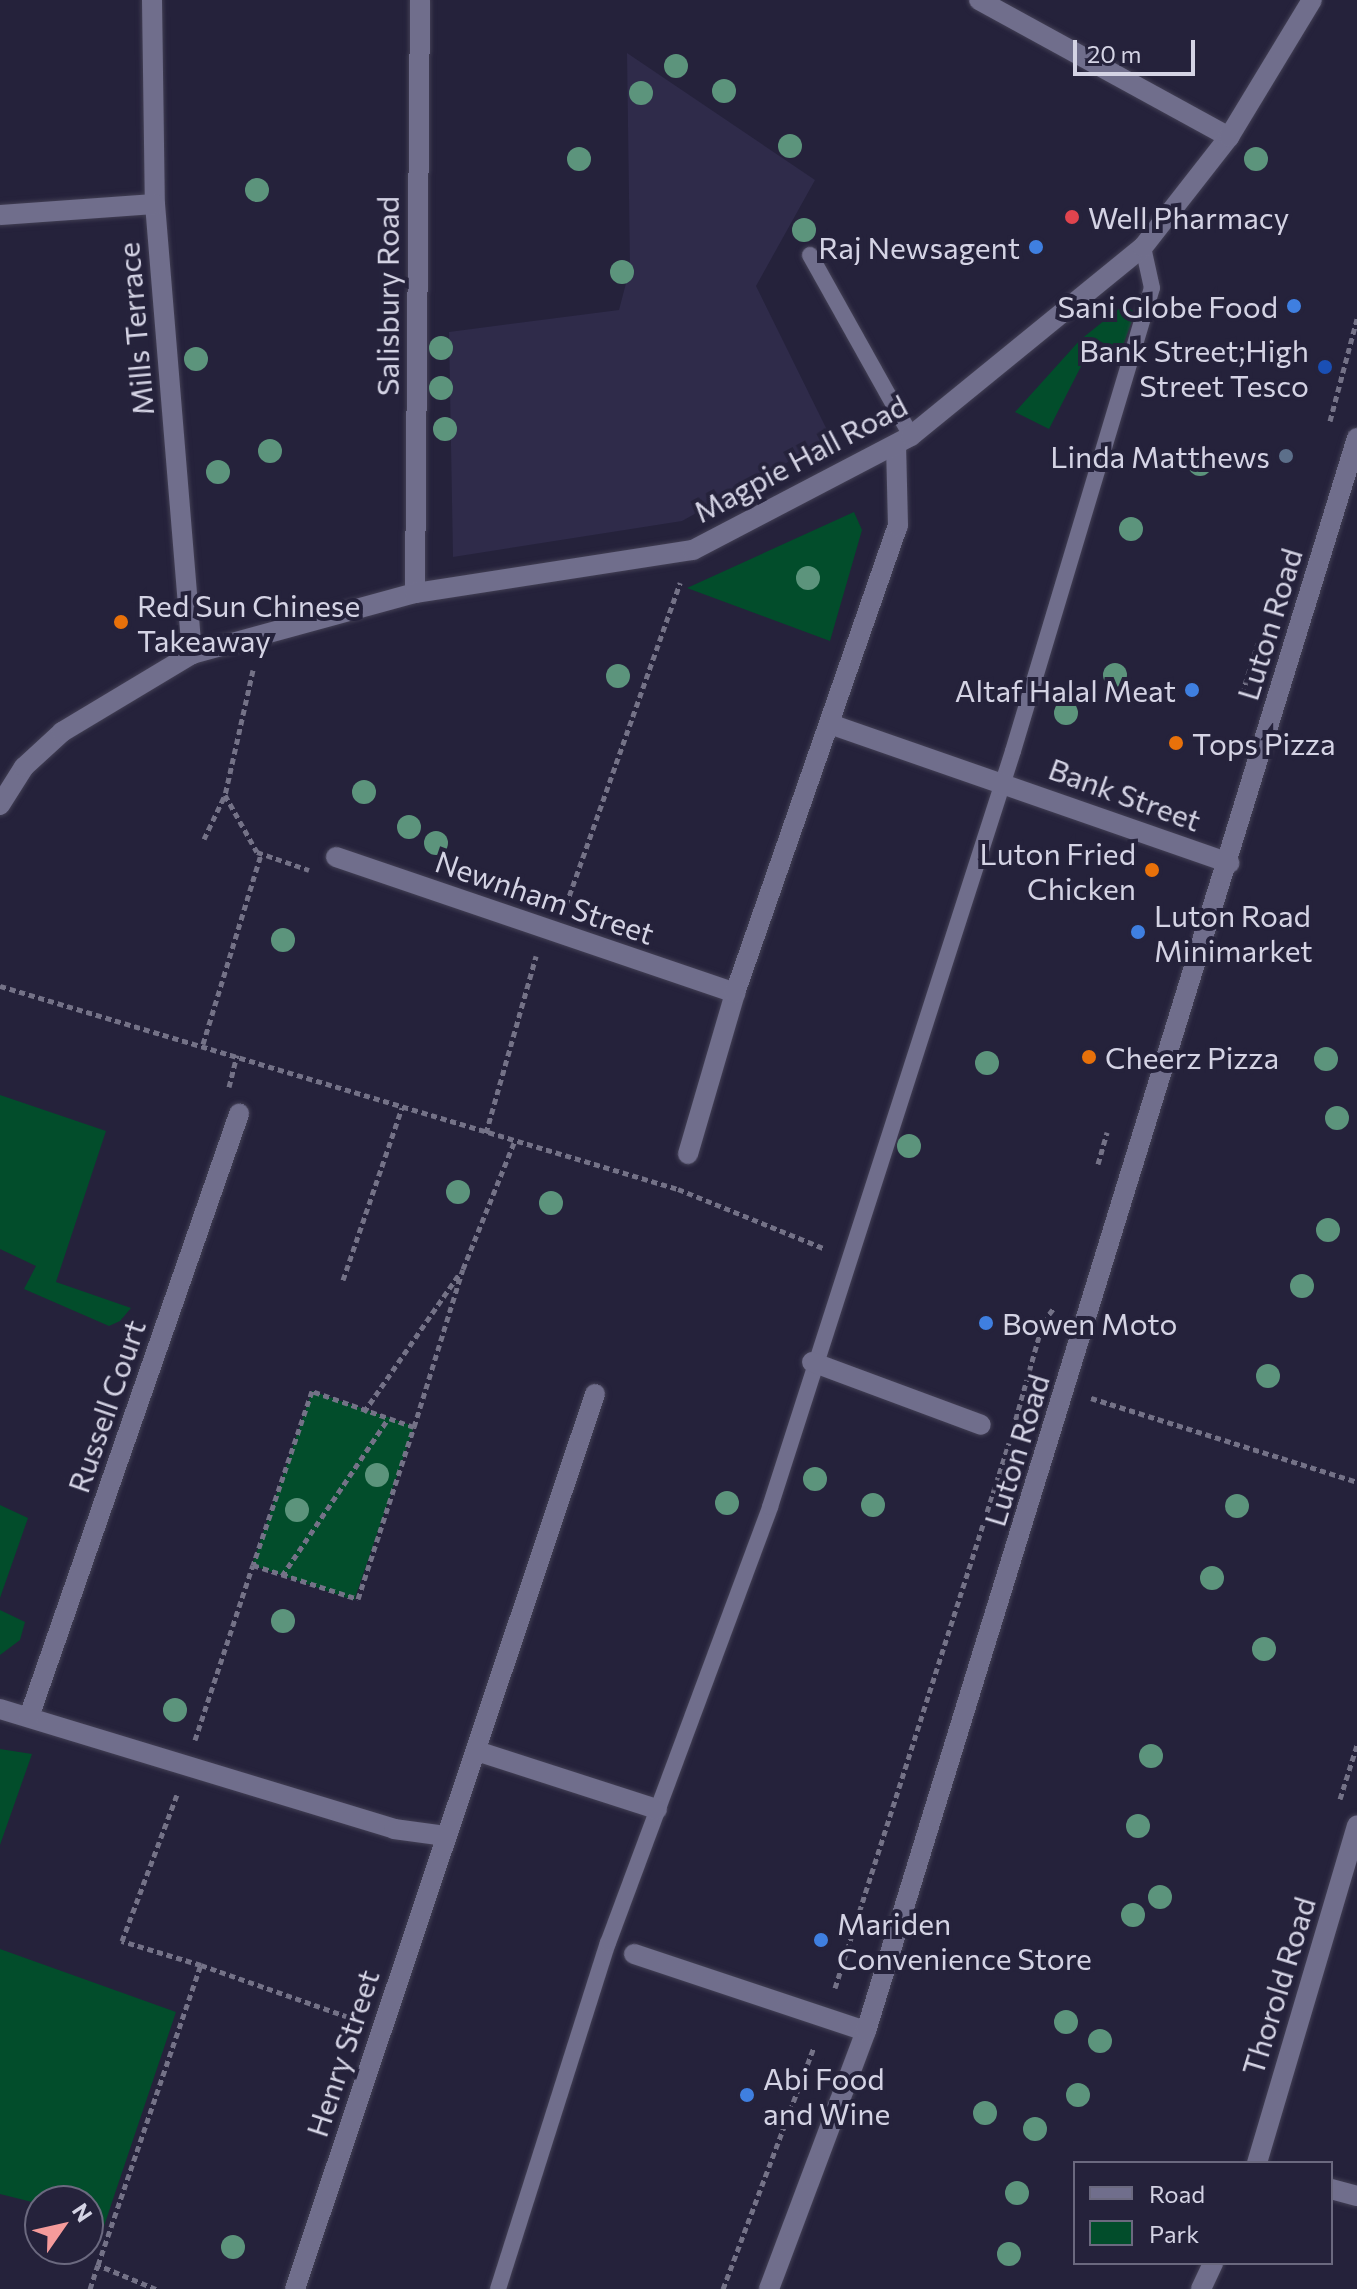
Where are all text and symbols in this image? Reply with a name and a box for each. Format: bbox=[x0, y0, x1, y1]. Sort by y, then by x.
scale bar bbox=[1077, 24, 1199, 74]
text: 20 m bbox=[1087, 39, 1141, 68]
street label: Salisbury Road bbox=[369, 196, 405, 396]
place label: Well Pharmacy bbox=[1088, 199, 1289, 235]
marker: Well Pharmacy bbox=[1063, 208, 1081, 226]
place label: Raj Newsagent bbox=[818, 229, 1020, 265]
marker: Raj Newsagent bbox=[1027, 238, 1045, 256]
street label: Mills Terrace bbox=[109, 241, 161, 417]
place label: Sani Globe Food bbox=[1057, 288, 1278, 324]
marker: Sani Globe Food bbox=[1285, 297, 1303, 315]
place label: Bank Street;High Street Tesco bbox=[1079, 332, 1309, 402]
marker: Bank Street;High Street Tesco bbox=[1316, 358, 1334, 376]
street label: Magpie Hall Road bbox=[687, 387, 913, 529]
place label: Linda Matthews bbox=[1050, 438, 1270, 474]
marker: Linda Matthews bbox=[1277, 447, 1295, 465]
street label: Luton Road bbox=[1229, 544, 1309, 704]
place label: Red Sun Chinese Takeaway bbox=[137, 587, 360, 658]
marker: Red Sun Chinese Takeaway bbox=[112, 613, 130, 631]
place label: Altaf Halal Meat bbox=[955, 672, 1176, 708]
marker: Altaf Halal Meat bbox=[1183, 681, 1201, 699]
place label: Tops Pizza bbox=[1192, 725, 1336, 761]
marker: Tops Pizza bbox=[1167, 734, 1185, 752]
street label: Bank Street bbox=[1044, 750, 1206, 838]
place label: Luton Fried Chicken bbox=[980, 835, 1136, 906]
street label: Newnham Street bbox=[431, 843, 659, 951]
marker: Luton Fried Chicken bbox=[1143, 861, 1161, 879]
place label: Luton Road Minimarket bbox=[1154, 897, 1313, 968]
marker: Luton Road Minimarket bbox=[1129, 923, 1147, 941]
place label: Cheerz Pizza bbox=[1105, 1039, 1279, 1075]
marker: Cheerz Pizza bbox=[1080, 1048, 1098, 1066]
place label: Bowen Moto bbox=[1002, 1305, 1177, 1341]
marker: Bowen Moto bbox=[977, 1314, 995, 1332]
street label: Russell Court bbox=[60, 1315, 152, 1497]
street label: Luton Road bbox=[976, 1370, 1056, 1530]
street label: Thorold Road bbox=[1234, 1893, 1322, 2079]
place label: Mariden Convenience Store bbox=[837, 1905, 1092, 1976]
marker: Mariden Convenience Store bbox=[812, 1931, 830, 1949]
street label: Henry Street bbox=[298, 1965, 386, 2141]
place label: Abi Food and Wine bbox=[763, 2060, 890, 2130]
marker: Abi Food and Wine bbox=[738, 2086, 756, 2104]
legend bbox=[1073, 2161, 1333, 2265]
text: Road bbox=[1149, 2179, 1205, 2208]
north arrow bbox=[24, 2185, 104, 2265]
text: N bbox=[67, 2198, 98, 2227]
text: Park bbox=[1149, 2219, 1199, 2248]

